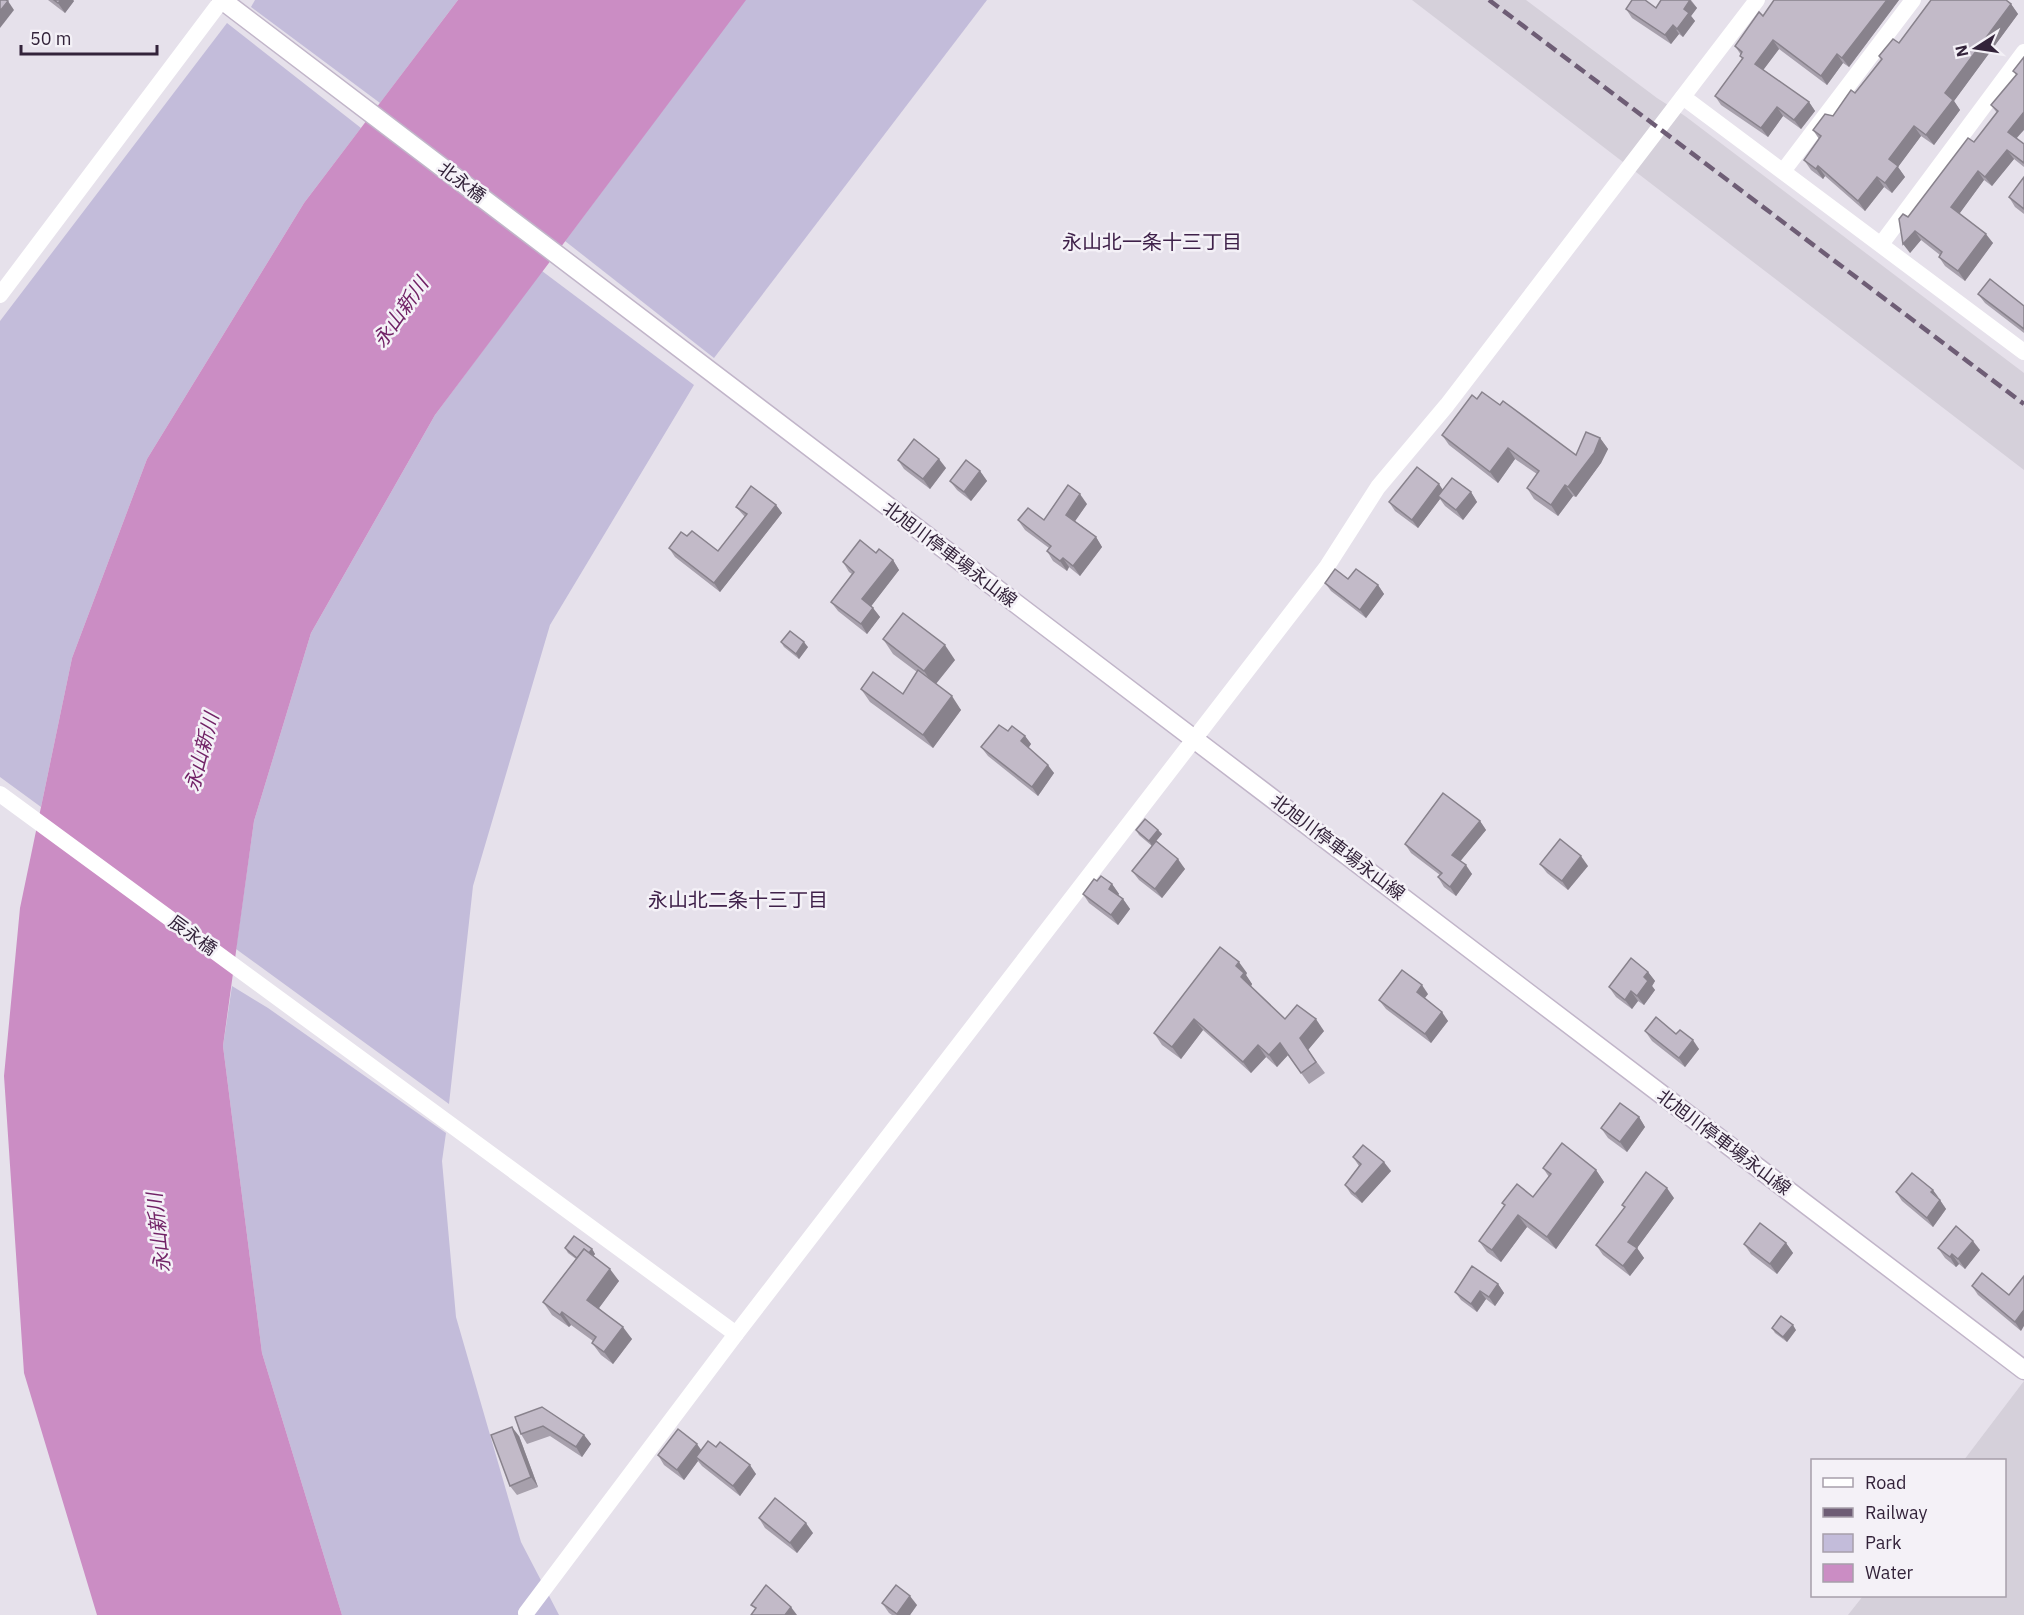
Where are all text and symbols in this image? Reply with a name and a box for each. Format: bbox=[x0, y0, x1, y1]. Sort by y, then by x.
scale bar bbox=[21, 18, 158, 56]
north arrow bbox=[1946, 18, 2006, 78]
text: 50 m bbox=[30, 27, 72, 50]
text: N bbox=[1950, 43, 1972, 59]
street label: 北永橋 bbox=[434, 157, 490, 207]
district label: 永山北一条十三丁目 bbox=[1062, 228, 1242, 255]
water label: 永山新川 bbox=[366, 270, 435, 353]
street label: 北旭川停車場永山線 bbox=[878, 496, 1022, 612]
water label: 永山新川 bbox=[178, 708, 225, 794]
street label: 北旭川停車場永山線 bbox=[1266, 789, 1410, 905]
district label: 永山北二条十三丁目 bbox=[648, 886, 828, 913]
street label: 辰永橋 bbox=[164, 910, 222, 960]
street label: 北旭川停車場永山線 bbox=[1652, 1084, 1796, 1200]
water label: 永山新川 bbox=[140, 1190, 176, 1274]
legend bbox=[1811, 1459, 2006, 1597]
text: Road bbox=[1865, 1471, 1906, 1494]
text: Railway bbox=[1865, 1501, 1927, 1524]
text: Park bbox=[1865, 1531, 1902, 1554]
text: Water bbox=[1865, 1561, 1914, 1584]

